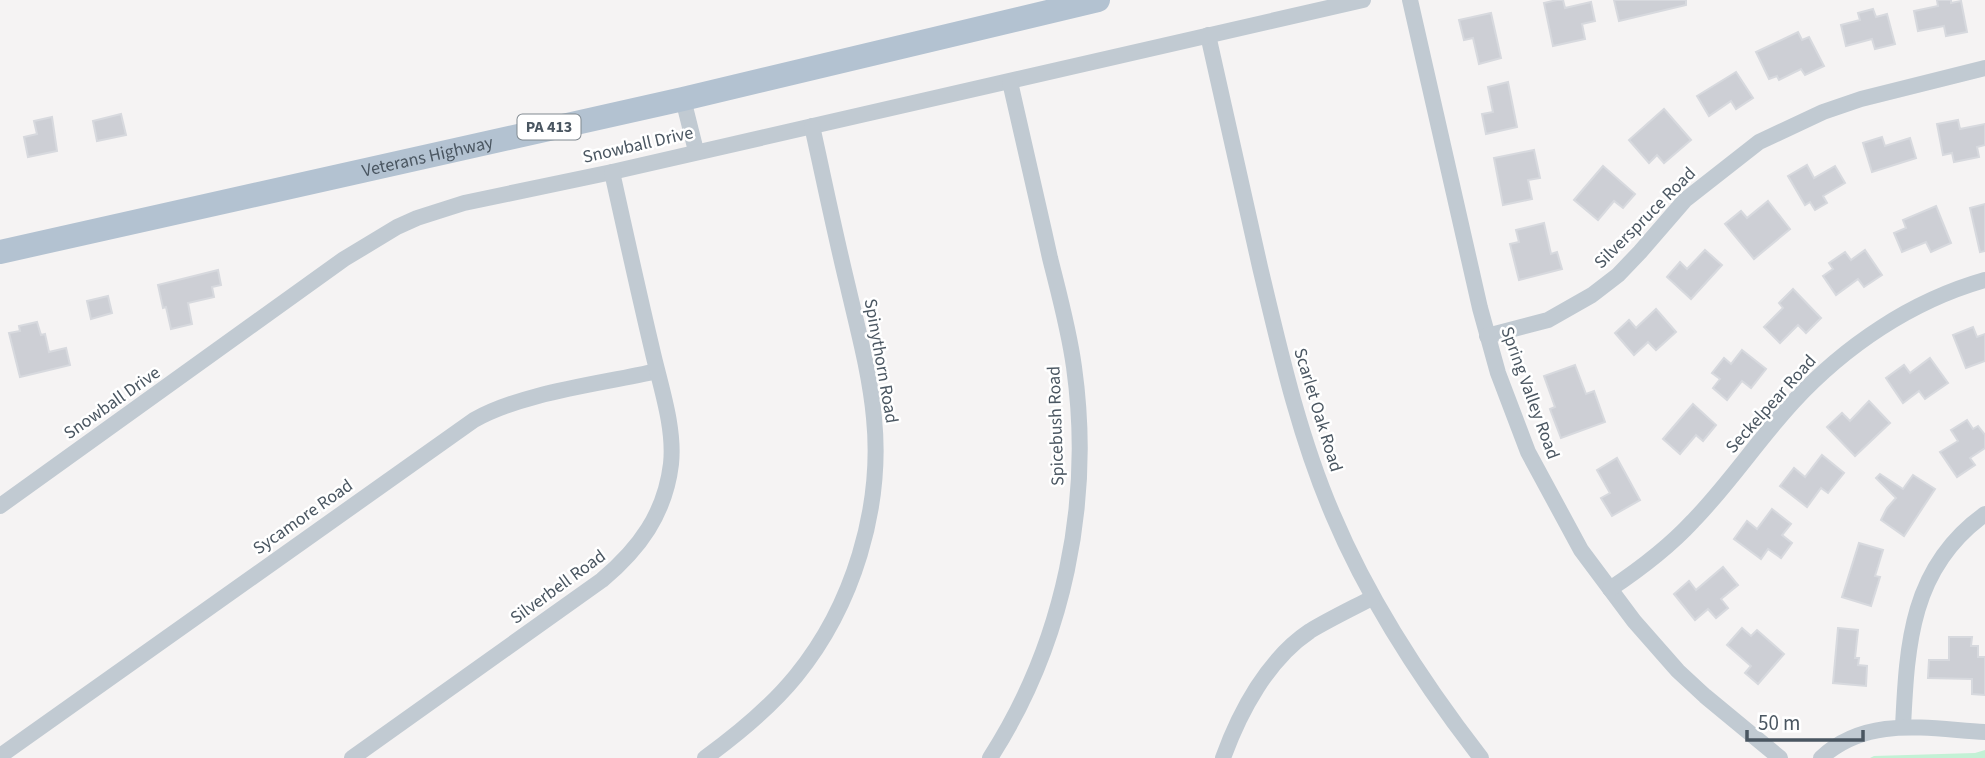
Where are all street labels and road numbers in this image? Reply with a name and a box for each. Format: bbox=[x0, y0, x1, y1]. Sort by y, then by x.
road number: PA 413 bbox=[518, 114, 580, 140]
street label: Snowball Drive bbox=[580, 120, 696, 170]
street label: Veterans Highway bbox=[359, 129, 496, 183]
street label: Silverspruce Road bbox=[1589, 162, 1701, 274]
street label: Spinythorn Road bbox=[858, 297, 904, 425]
street label: Spring Valley Road bbox=[1494, 323, 1566, 463]
street label: Scarlet Oak Road bbox=[1287, 345, 1349, 475]
street label: Seckelpear Road bbox=[1720, 349, 1822, 459]
street label: Snowball Drive bbox=[59, 360, 165, 446]
street label: Spicebush Road bbox=[1041, 366, 1071, 486]
street label: Sycamore Road bbox=[248, 473, 358, 561]
street label: Silverbell Road bbox=[505, 544, 611, 630]

